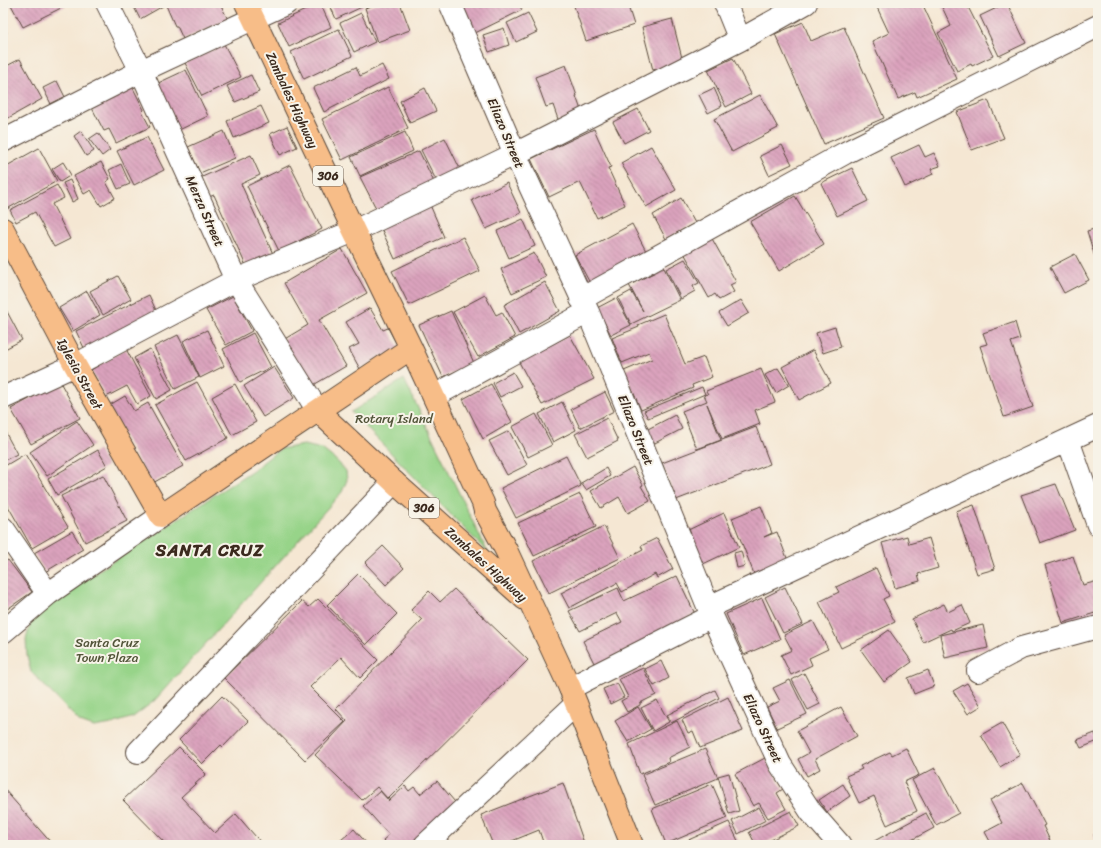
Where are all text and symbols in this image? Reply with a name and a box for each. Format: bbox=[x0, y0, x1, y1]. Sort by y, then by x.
street label: Zambales Highway bbox=[259, 48, 325, 153]
street label: Eliazo Street bbox=[481, 94, 531, 172]
road number: 306 bbox=[313, 166, 343, 186]
street label: Merza Street bbox=[179, 172, 231, 251]
street label: Iglesia Street bbox=[50, 333, 110, 415]
street label: Eliazo Street bbox=[611, 391, 661, 469]
park label: Rotary Island bbox=[355, 407, 434, 430]
road number: 306 bbox=[409, 498, 439, 518]
street label: Zambales Highway bbox=[439, 520, 533, 608]
district label: SANTA CRUZ bbox=[155, 535, 264, 565]
park label: Santa Cruz Town Plaza bbox=[75, 631, 140, 669]
street label: Eliazo Street bbox=[737, 689, 789, 767]

